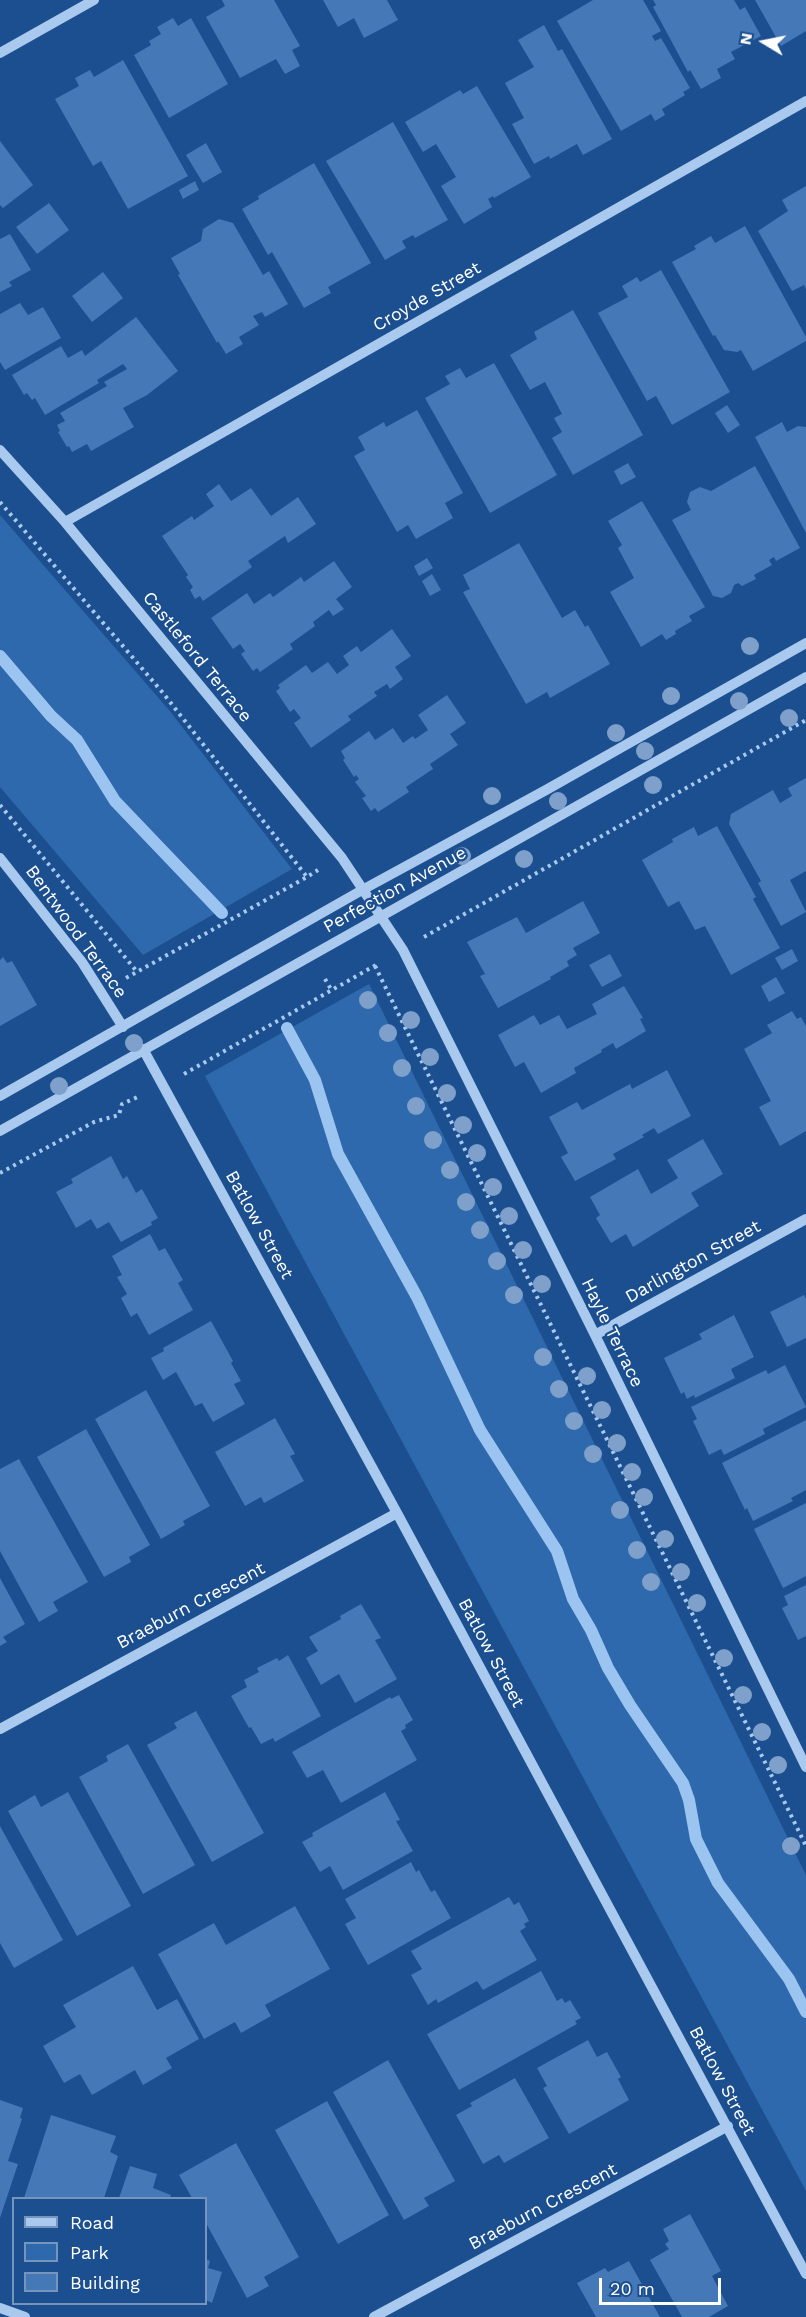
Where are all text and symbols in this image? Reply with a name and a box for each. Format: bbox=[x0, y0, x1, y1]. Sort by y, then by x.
north arrow bbox=[734, 12, 794, 72]
text: N bbox=[735, 31, 756, 46]
street label: Croyde Street bbox=[369, 257, 485, 337]
street label: Castleford Terrace bbox=[138, 587, 256, 727]
street label: Perfection Avenue bbox=[320, 842, 470, 938]
street label: Bentwood Terrace bbox=[21, 861, 131, 1003]
street label: Batlow Street bbox=[220, 1167, 298, 1283]
street label: Darlington Street bbox=[622, 1216, 764, 1308]
street label: Hayle Terrace bbox=[576, 1275, 648, 1391]
street label: Braeburn Crescent bbox=[113, 1558, 269, 1654]
street label: Batlow Street bbox=[453, 1595, 529, 1711]
street label: Batlow Street bbox=[684, 2023, 760, 2139]
street label: Braeburn Crescent bbox=[465, 2159, 621, 2255]
legend bbox=[12, 2197, 207, 2305]
text: Road bbox=[70, 2212, 114, 2233]
text: Park bbox=[70, 2242, 109, 2263]
scale bar bbox=[602, 2266, 724, 2304]
text: Building bbox=[70, 2272, 140, 2293]
text: 20 m bbox=[610, 2278, 655, 2299]

